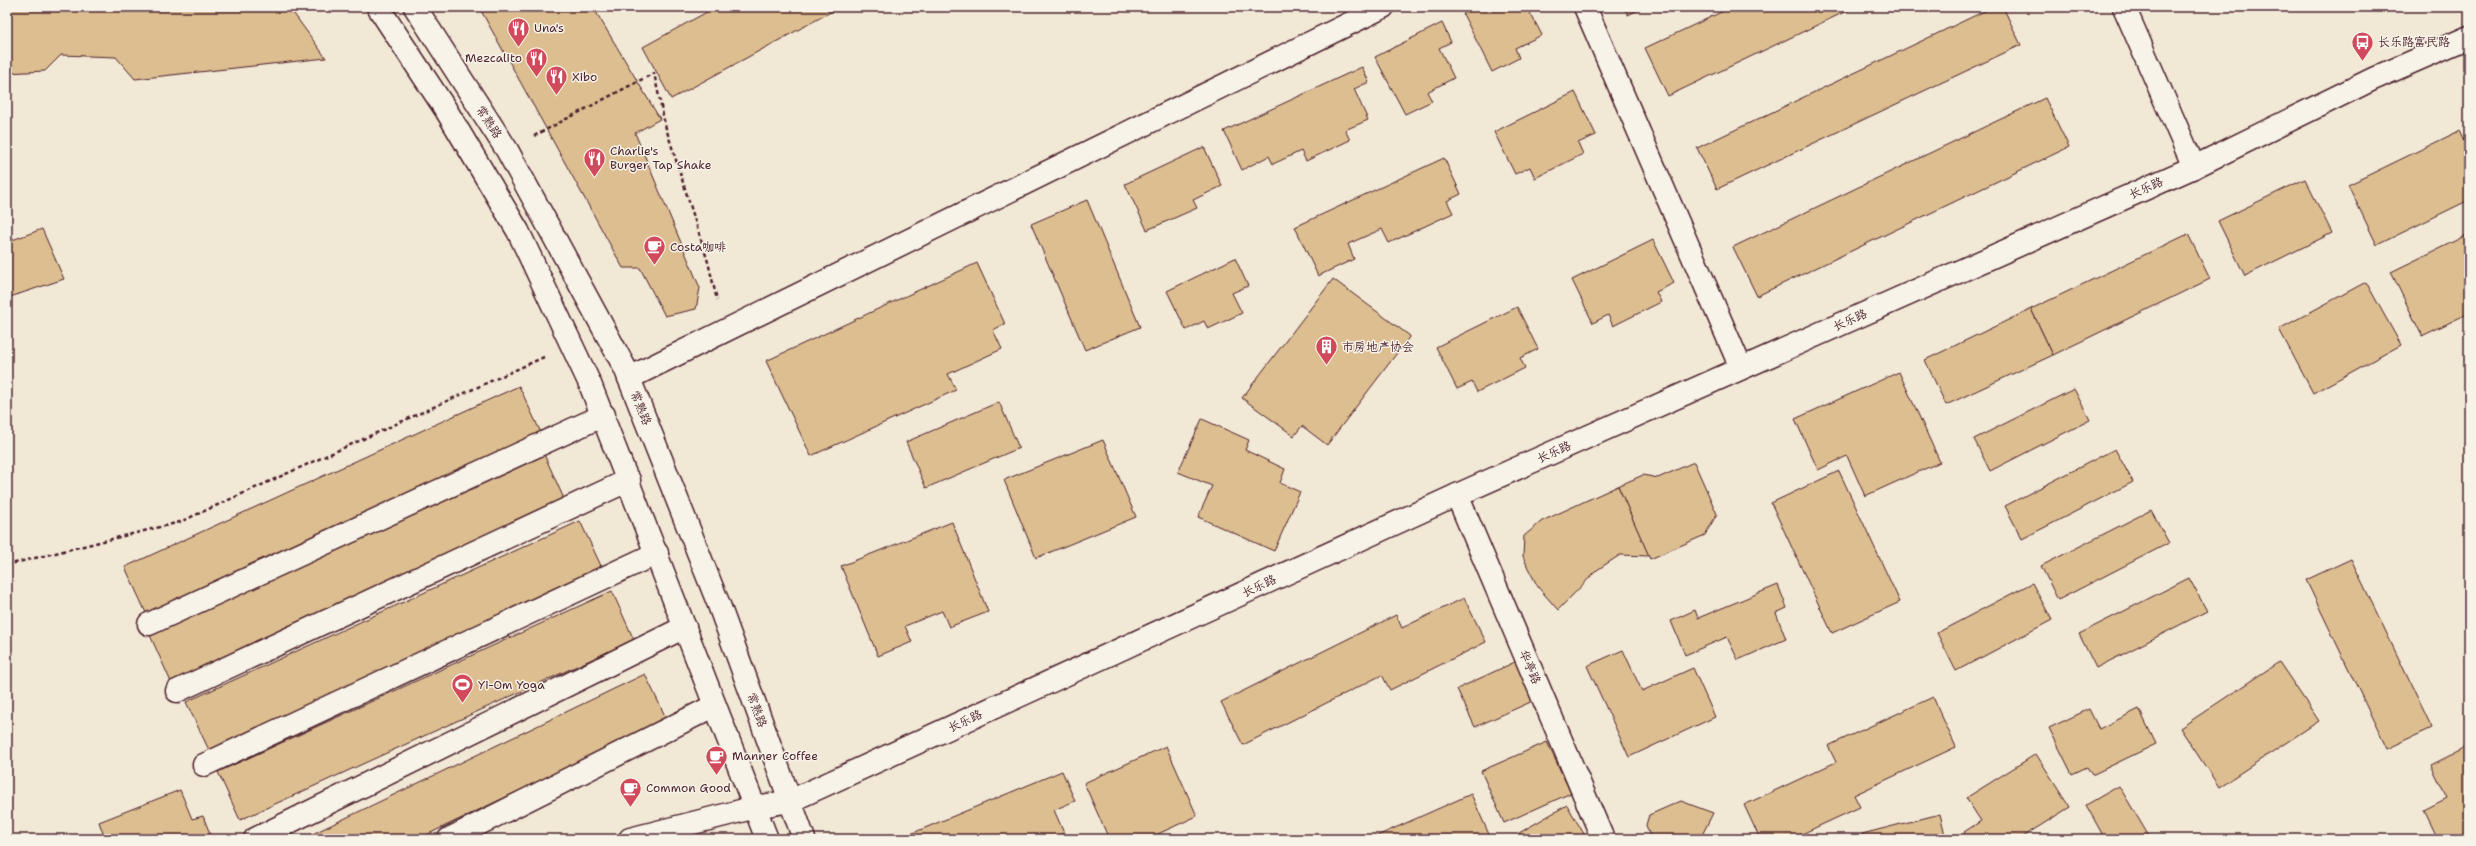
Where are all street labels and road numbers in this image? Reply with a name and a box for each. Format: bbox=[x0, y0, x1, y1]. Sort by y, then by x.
street label: 常熟路 bbox=[472, 103, 506, 141]
street label: 长乐路 bbox=[2126, 173, 2166, 203]
street label: 长乐路 bbox=[1830, 305, 1870, 335]
street label: 常熟路 bbox=[627, 388, 655, 428]
street label: 长乐路 bbox=[1534, 437, 1574, 467]
street label: 长乐路 bbox=[1239, 571, 1279, 601]
street label: 华亭路 bbox=[1516, 647, 1544, 687]
street label: 常熟路 bbox=[743, 690, 771, 730]
street label: 长乐路 bbox=[945, 706, 985, 736]

